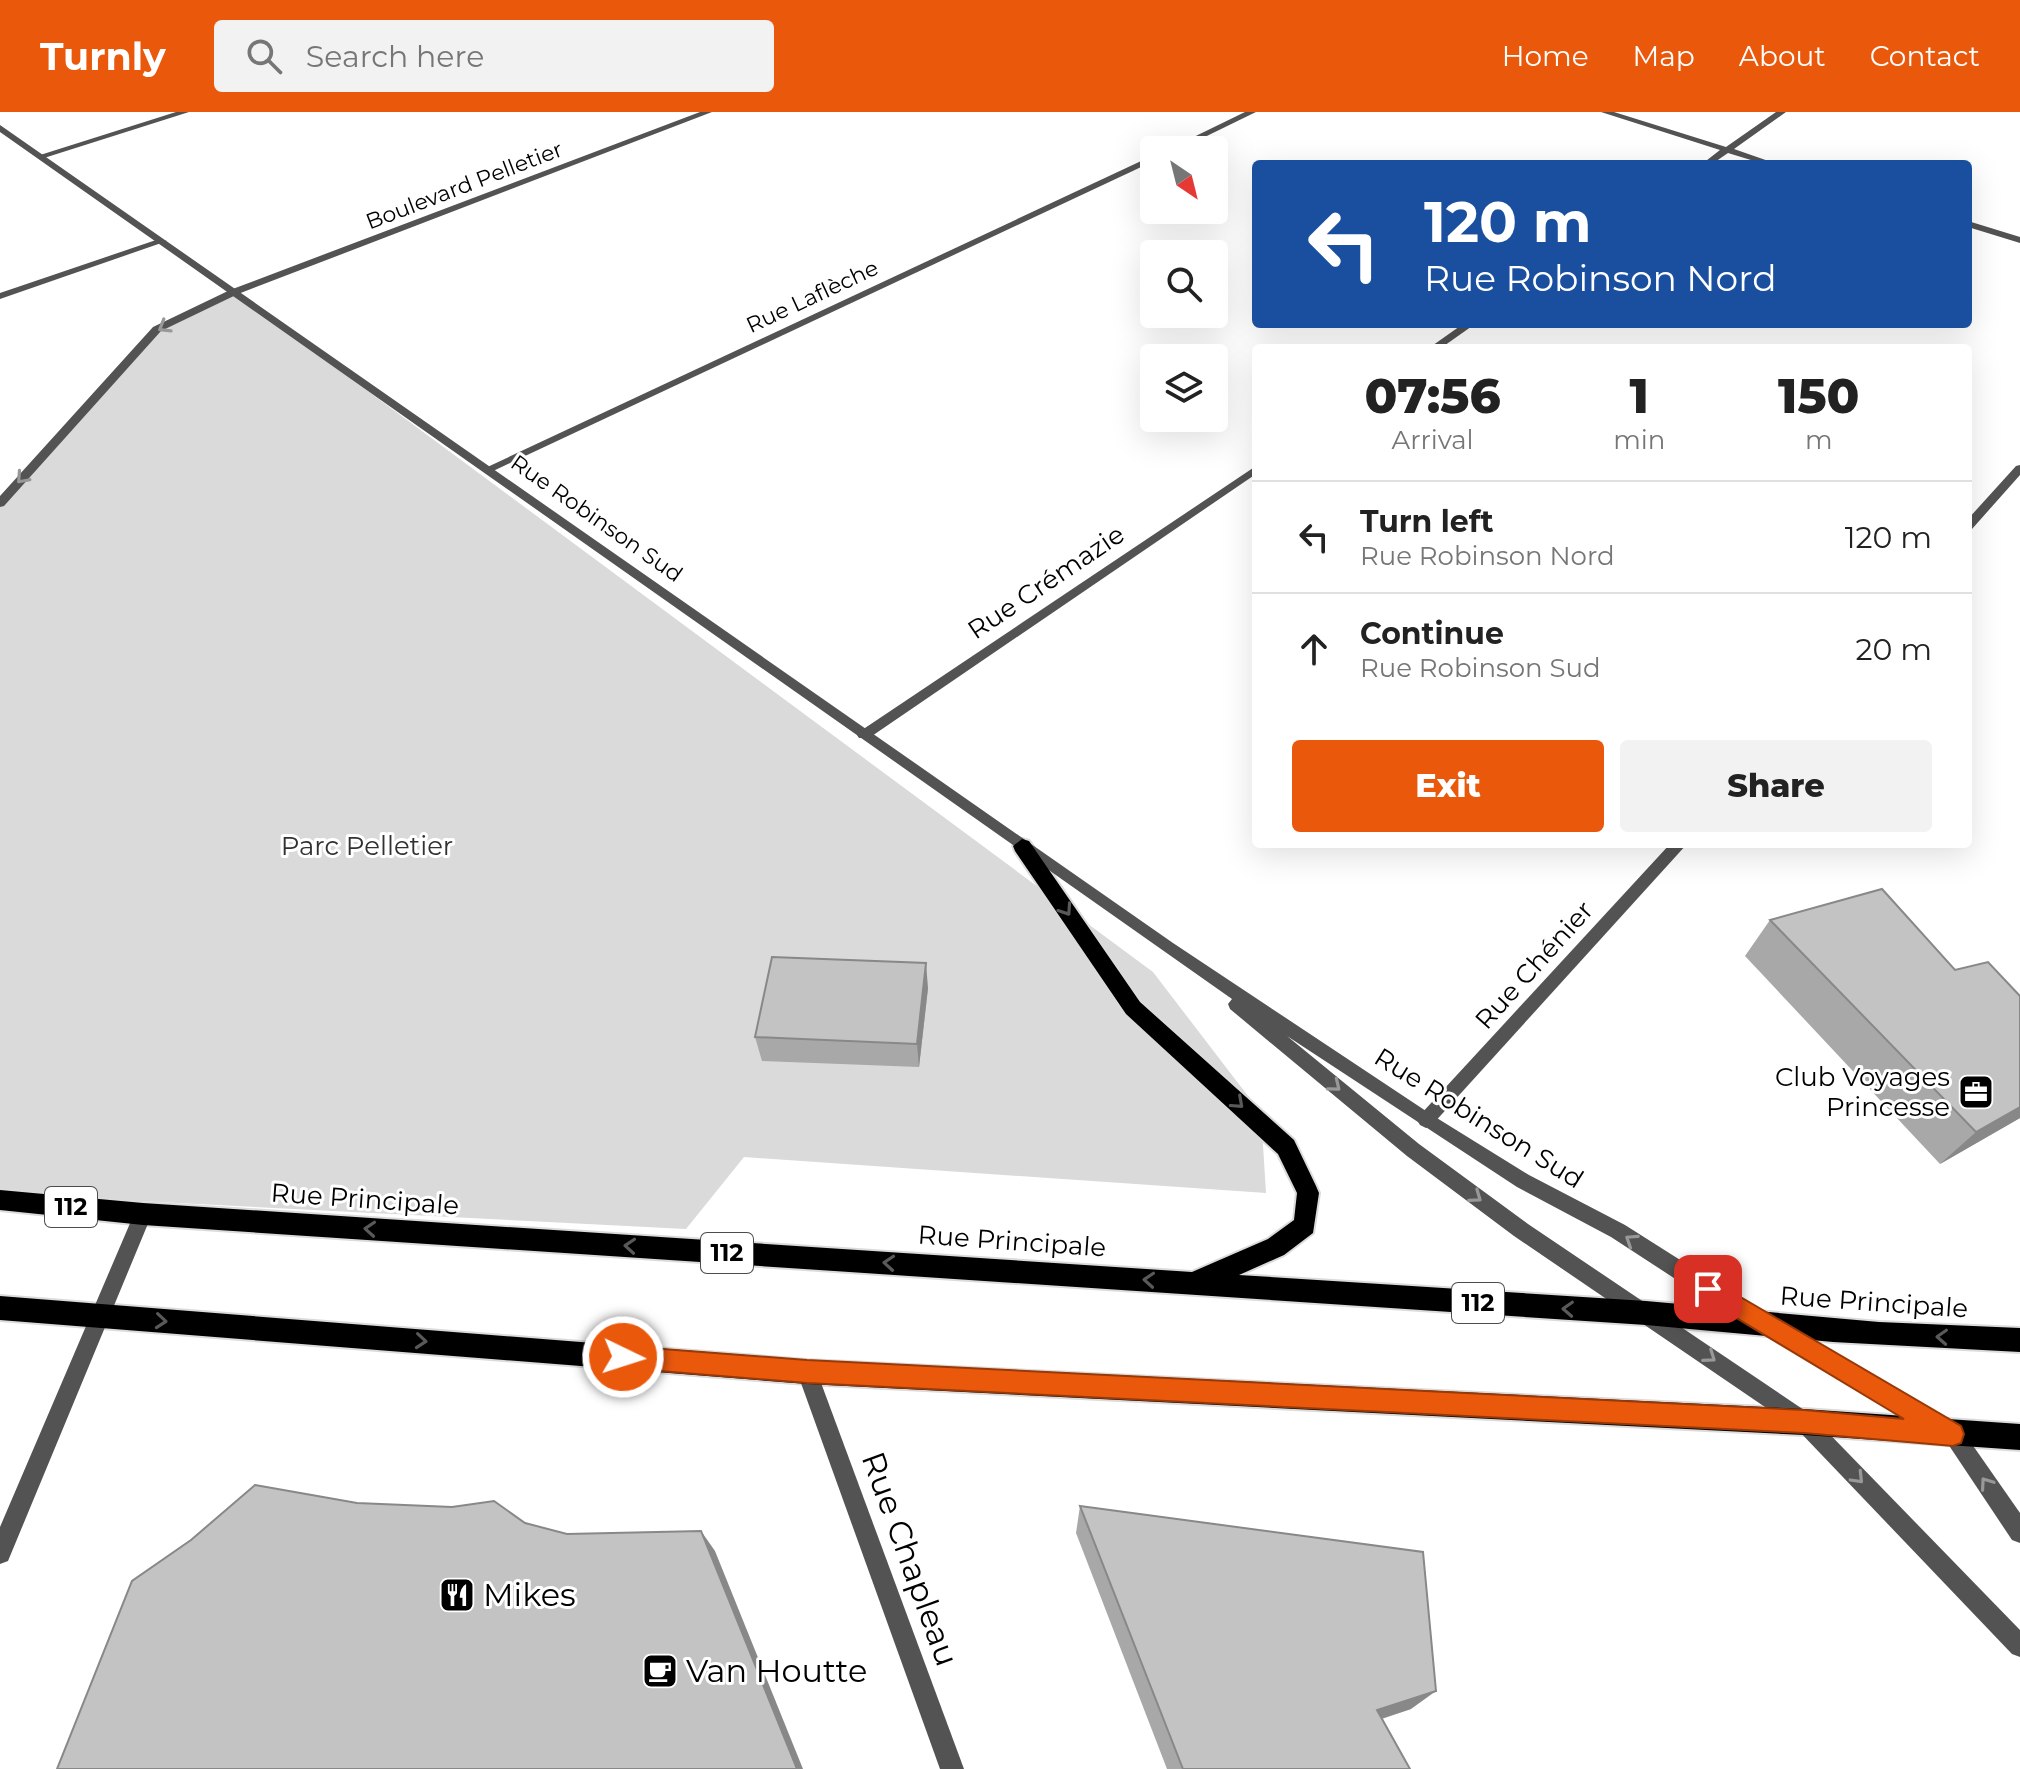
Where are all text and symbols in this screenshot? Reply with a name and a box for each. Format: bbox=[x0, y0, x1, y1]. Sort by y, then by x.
search box bbox=[214, 20, 774, 92]
text: Turnly bbox=[40, 33, 166, 80]
icon: search bbox=[242, 34, 286, 78]
text: Search here bbox=[306, 38, 484, 75]
text: Home bbox=[1502, 39, 1589, 73]
text: Map bbox=[1633, 39, 1695, 73]
text: About bbox=[1739, 39, 1826, 73]
text: Contact bbox=[1870, 39, 1980, 73]
street label: Boulevard Pelletier bbox=[362, 135, 566, 235]
north arrow bbox=[1140, 136, 1228, 224]
map controls bbox=[1140, 136, 1228, 432]
text: 120 m bbox=[1424, 188, 1592, 256]
icon: left bbox=[1292, 192, 1396, 296]
button: search bbox=[1140, 240, 1228, 328]
street label: Rue Laflèche bbox=[742, 254, 883, 339]
text: Rue Robinson Nord bbox=[1424, 256, 1777, 300]
one-way arrow bbox=[159, 317, 173, 332]
button: layers bbox=[1140, 344, 1228, 432]
text: 07:56 bbox=[1365, 367, 1501, 425]
text: 1 bbox=[1630, 367, 1649, 425]
text: 150 bbox=[1778, 367, 1859, 425]
text: Arrival bbox=[1392, 424, 1474, 456]
text: min bbox=[1613, 424, 1665, 456]
text: m bbox=[1805, 424, 1832, 456]
street label: Rue Robinson Sud bbox=[506, 449, 688, 588]
one-way arrow bbox=[18, 469, 32, 484]
text: Turn left bbox=[1360, 503, 1493, 540]
icon: left bbox=[1292, 515, 1336, 559]
street label: Rue Crémazie bbox=[962, 518, 1130, 646]
text: 120 m bbox=[1845, 519, 1932, 556]
text: Rue Robinson Nord bbox=[1360, 540, 1615, 572]
text: Continue bbox=[1360, 615, 1504, 652]
icon: ahead bbox=[1292, 627, 1336, 671]
text: 20 m bbox=[1855, 631, 1932, 668]
text: Rue Robinson Sud bbox=[1360, 652, 1601, 684]
button: Exit bbox=[1292, 740, 1604, 832]
button: Share bbox=[1620, 740, 1932, 832]
park label: Parc Pelletier bbox=[281, 830, 453, 862]
street label: Rue Chénier bbox=[1468, 894, 1600, 1036]
one-way arrow bbox=[1056, 902, 1071, 916]
street label: Rue Robinson Sud bbox=[1369, 1041, 1589, 1195]
place label: Club Voyages Princesse bbox=[1775, 1061, 1950, 1123]
office icon: Club Voyages Princesse bbox=[1957, 1073, 1995, 1111]
one-way arrow bbox=[1326, 1076, 1340, 1091]
one-way arrow bbox=[1228, 1094, 1243, 1108]
street label: Rue Principale bbox=[270, 1176, 460, 1222]
road number: 112 bbox=[45, 1187, 97, 1227]
one-way arrow bbox=[1467, 1187, 1481, 1201]
street label: Rue Principale bbox=[917, 1218, 1107, 1264]
one-way arrow bbox=[363, 1221, 376, 1238]
road number: 112 bbox=[701, 1233, 753, 1273]
one-way arrow bbox=[1625, 1234, 1640, 1249]
one-way arrow bbox=[623, 1238, 636, 1255]
one-way arrow bbox=[882, 1255, 895, 1272]
pin bbox=[1674, 1255, 1742, 1323]
icon: arrive bbox=[1686, 1267, 1730, 1311]
one-way arrow bbox=[1142, 1272, 1155, 1289]
street label: Rue Principale bbox=[1779, 1279, 1969, 1325]
road number: 112 bbox=[1452, 1283, 1504, 1323]
one-way arrow bbox=[1561, 1301, 1574, 1318]
one-way arrow bbox=[155, 1312, 168, 1329]
position arrow bbox=[581, 1315, 665, 1399]
one-way arrow bbox=[1935, 1329, 1948, 1346]
one-way arrow bbox=[415, 1332, 428, 1349]
one-way arrow bbox=[1702, 1347, 1716, 1362]
street label: Rue Chapleau bbox=[854, 1446, 967, 1671]
one-way arrow bbox=[1849, 1469, 1863, 1483]
one-way arrow bbox=[1981, 1477, 1996, 1492]
place label: Mikes bbox=[483, 1575, 576, 1614]
restaurant icon: Mikes bbox=[438, 1576, 476, 1614]
place label: Van Houtte bbox=[686, 1651, 867, 1690]
cafe icon: Van Houtte bbox=[641, 1652, 679, 1690]

